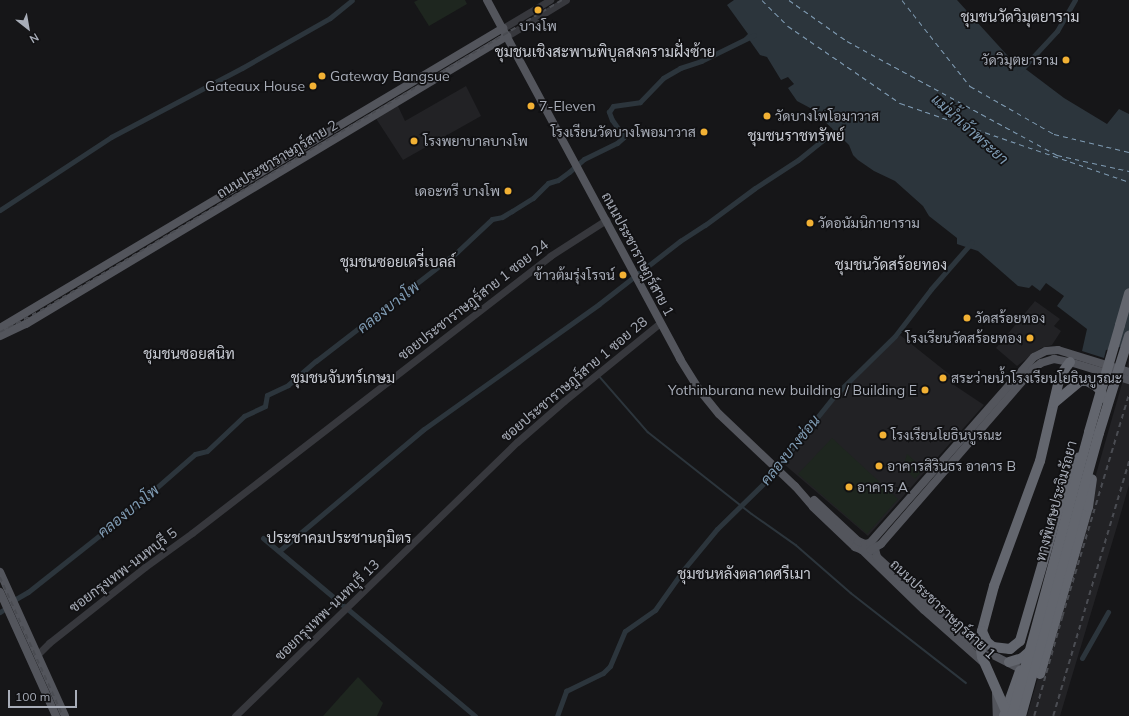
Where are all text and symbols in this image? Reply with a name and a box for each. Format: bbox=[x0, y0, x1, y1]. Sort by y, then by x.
marker: บางโพ bbox=[532, 4, 544, 16]
north arrow bbox=[8, 8, 48, 48]
district label: ชุมชนวัดวิมุตยาราม bbox=[960, 8, 1080, 26]
place label: บางโพ bbox=[519, 18, 557, 34]
text: N bbox=[27, 30, 41, 46]
district label: ชุมชนเชิงสะพานพิบูลสงครามฝั่งซ้าย bbox=[495, 43, 715, 61]
place label: วัดวิมุตยาราม bbox=[981, 52, 1058, 68]
marker: วัดวิมุตยาราม bbox=[1061, 55, 1071, 65]
place label: Gateway Bangsue bbox=[330, 68, 450, 84]
marker: Gateway Bangsue bbox=[317, 71, 327, 81]
place label: Gateaux House bbox=[205, 78, 305, 94]
marker: Gateaux House bbox=[308, 81, 318, 91]
water label: แม่น้ำเจ้าพระยา bbox=[928, 90, 1012, 168]
place label: 7-Eleven bbox=[539, 98, 596, 114]
marker: 7-Eleven bbox=[526, 101, 536, 111]
place label: วัดบางโพโอมาวาส bbox=[775, 108, 879, 124]
marker: วัดบางโพโอมาวาส bbox=[762, 111, 772, 121]
street label: ถนนประชาราษฎร์สาย 2 bbox=[214, 116, 340, 202]
place label: โรงเรียนวัดบางโพอมาวาส bbox=[551, 124, 696, 140]
marker: โรงเรียนวัดบางโพอมาวาส bbox=[699, 127, 709, 137]
district label: ชุมชนราชทรัพย์ bbox=[747, 127, 845, 145]
place label: โรงพยาบาลบางโพ bbox=[423, 133, 528, 149]
marker: โรงพยาบาลบางโพ bbox=[408, 135, 420, 147]
place label: เดอะทรี บางโพ bbox=[414, 183, 500, 199]
marker: เดอะทรี บางโพ bbox=[503, 186, 513, 196]
street label: ถนนประชาราษฎร์สาย 1 bbox=[598, 189, 678, 319]
place label: วัดอนัมนิกายาราม bbox=[818, 215, 920, 231]
marker: วัดอนัมนิกายาราม bbox=[805, 218, 815, 228]
street label: ซอยประชาราษฎร์สาย 1 ซอย 24 bbox=[395, 236, 551, 364]
district label: ชุมชนซอยเดรี่เบลล์ bbox=[340, 253, 456, 271]
district label: ชุมชนวัดสร้อยทอง bbox=[835, 256, 947, 274]
place label: ข้าวต้มรุ่งโรจน์ bbox=[534, 267, 615, 283]
marker: ข้าวต้มรุ่งโรจน์ bbox=[618, 270, 628, 280]
water label: คลองบางโพ bbox=[353, 277, 423, 337]
place label: วัดสร้อยทอง bbox=[975, 310, 1045, 326]
street label: ซอยประชาราษฎร์สาย 1 ซอย 28 bbox=[497, 313, 651, 445]
marker: วัดสร้อยทอง bbox=[962, 313, 972, 323]
place label: โรงเรียนวัดสร้อยทอง bbox=[905, 330, 1022, 346]
marker: โรงเรียนวัดสร้อยทอง bbox=[1025, 333, 1035, 343]
district label: ชุมชนซอยสนิท bbox=[143, 345, 235, 363]
district label: ชุมชนจันทร์เกษม bbox=[291, 369, 395, 387]
place label: สระว่ายนํ้าโรงเรียนโยธินบูรณะ bbox=[951, 370, 1122, 386]
marker: สระว่ายนํ้าโรงเรียนโยธินบูรณะ bbox=[938, 373, 948, 383]
place label: Yothinburana new building / Building E bbox=[668, 382, 917, 398]
marker: Yothinburana new building / Building E bbox=[920, 385, 930, 395]
water label: คลองบางซ่อน bbox=[756, 411, 824, 489]
place label: โรงเรียนโยธินบูรณะ bbox=[891, 427, 1002, 443]
marker: โรงเรียนโยธินบูรณะ bbox=[878, 430, 888, 440]
street label: ทางพิเศษประจิมรัถยา bbox=[1032, 439, 1080, 563]
place label: อาคารสิรินธร อาคาร B bbox=[887, 458, 1016, 474]
marker: อาคารสิรินธร อาคาร B bbox=[874, 461, 884, 471]
place label: อาคาร A bbox=[857, 479, 908, 495]
water label: คลองบางโพ bbox=[94, 481, 162, 541]
marker: อาคาร A bbox=[844, 482, 854, 492]
street label: ซอยกรุงเทพ-นนทบุรี 5 bbox=[66, 524, 180, 616]
district label: ประชาคมประชานฤมิตร bbox=[266, 529, 412, 547]
street label: ซอยกรุงเทพ-นนทบุรี 13 bbox=[271, 556, 383, 664]
street label: ถนนประชาราษฎร์สาย 1 bbox=[887, 556, 999, 662]
district label: ชุมชนหลังตลาดศรีเมา bbox=[677, 565, 811, 583]
scale bar bbox=[10, 682, 79, 708]
text: 100 m bbox=[15, 689, 50, 704]

